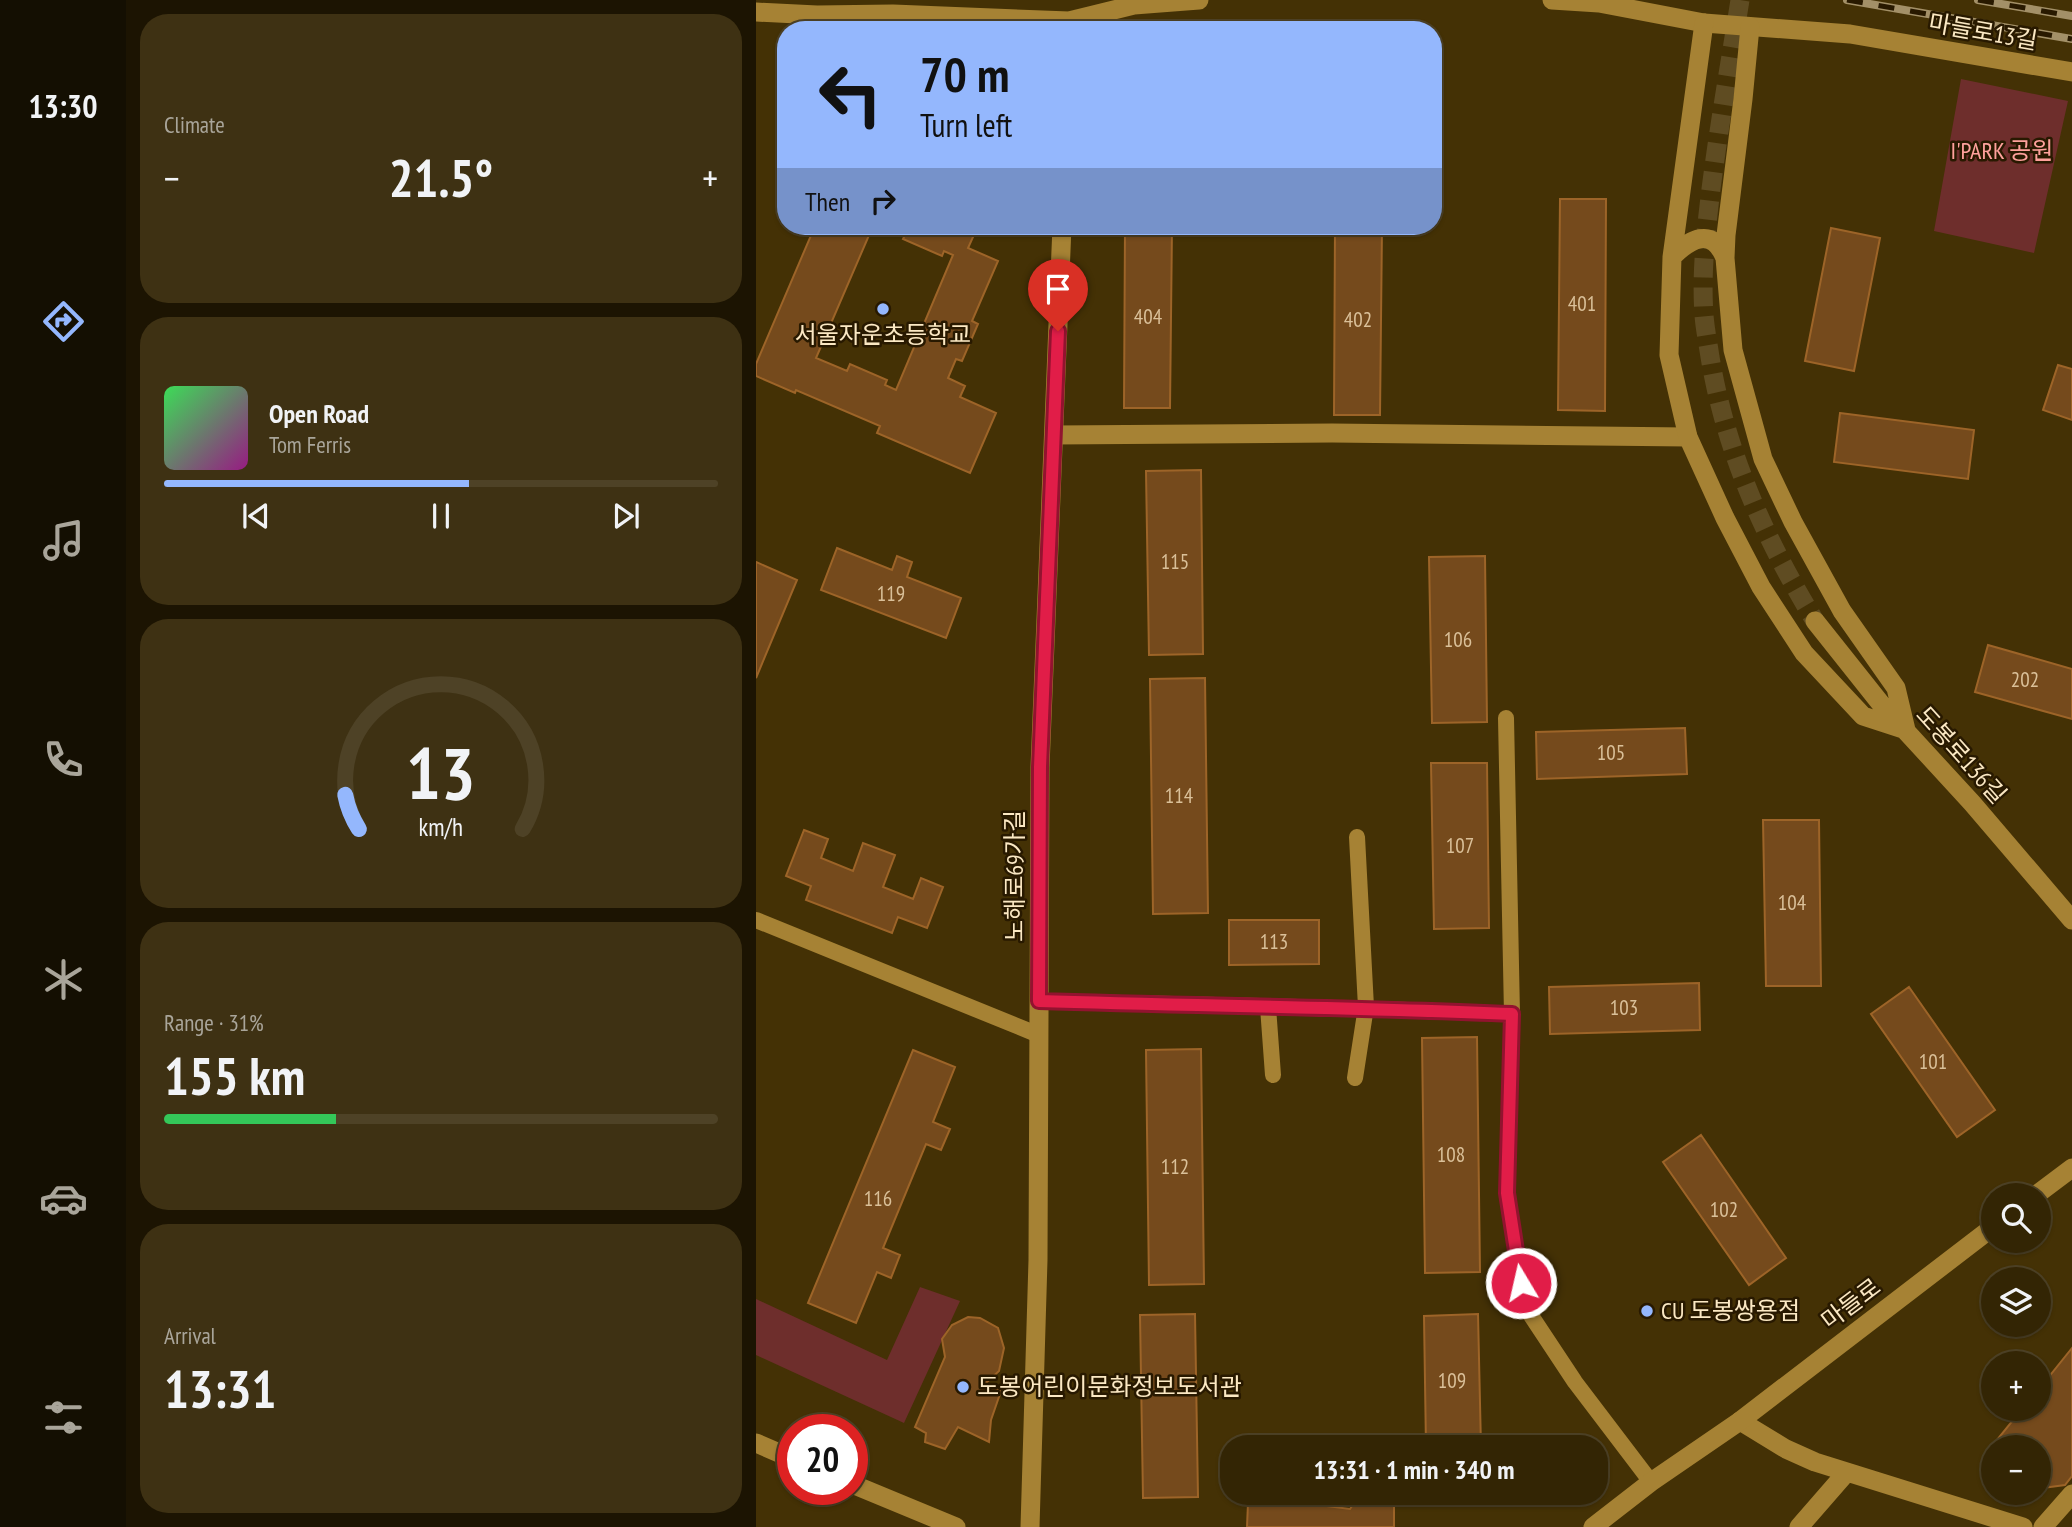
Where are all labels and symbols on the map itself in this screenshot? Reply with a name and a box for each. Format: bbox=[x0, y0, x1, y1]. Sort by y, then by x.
street label: 마들로13길 bbox=[1926, 7, 2040, 56]
park label: I'PARK 공원 bbox=[1951, 135, 2053, 166]
pin bbox=[1028, 259, 1088, 331]
house number: 401 bbox=[1568, 290, 1596, 317]
marker: 서울자운초등학교 bbox=[875, 301, 891, 317]
house number: 404 bbox=[1134, 303, 1163, 330]
house number: 402 bbox=[1344, 306, 1372, 333]
place label: 서울자운초등학교 bbox=[795, 319, 971, 350]
house number: 115 bbox=[1161, 548, 1189, 575]
house number: 119 bbox=[877, 580, 905, 607]
house number: 106 bbox=[1444, 626, 1472, 653]
house number: 202 bbox=[2011, 666, 2039, 693]
street label: 도봉로136길 bbox=[1909, 699, 2013, 810]
house number: 105 bbox=[1597, 739, 1625, 766]
house number: 114 bbox=[1165, 782, 1194, 809]
street label: 노해로69가길 bbox=[999, 810, 1030, 942]
house number: 107 bbox=[1446, 832, 1474, 859]
house number: 104 bbox=[1778, 889, 1807, 916]
house number: 113 bbox=[1260, 928, 1288, 955]
house number: 103 bbox=[1610, 994, 1638, 1021]
house number: 101 bbox=[1919, 1048, 1947, 1075]
house number: 108 bbox=[1437, 1141, 1465, 1168]
house number: 112 bbox=[1161, 1153, 1189, 1180]
house number: 116 bbox=[864, 1185, 892, 1212]
house number: 102 bbox=[1710, 1196, 1738, 1223]
position arrow bbox=[1484, 1246, 1558, 1320]
street label: 마들로 bbox=[1815, 1271, 1886, 1336]
place label: CU 도봉쌍용점 bbox=[1661, 1295, 1800, 1326]
marker: CU 도봉쌍용점 bbox=[1639, 1303, 1655, 1319]
house number: 109 bbox=[1438, 1367, 1466, 1394]
place label: 도봉어린이문화정보도서관 bbox=[977, 1371, 1242, 1402]
marker: 도봉어린이문화정보도서관 bbox=[955, 1379, 971, 1395]
speed limit sign: 20 bbox=[777, 1414, 868, 1505]

